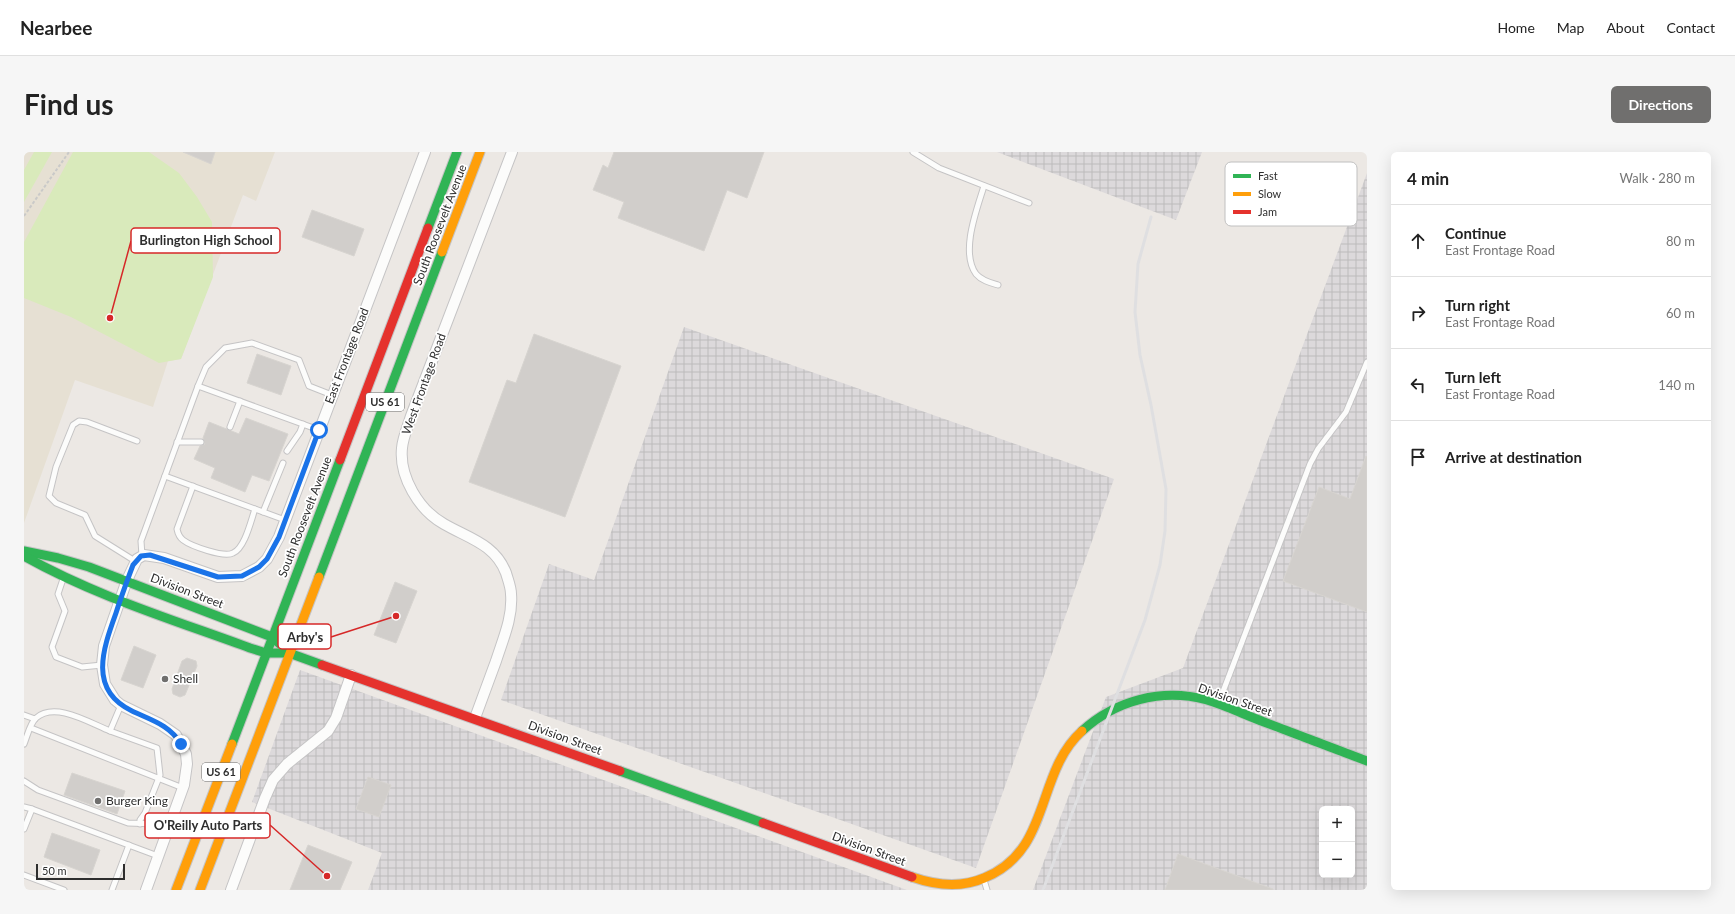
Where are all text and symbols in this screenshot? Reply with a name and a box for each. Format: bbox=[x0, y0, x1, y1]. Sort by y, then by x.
text: Nearbee bbox=[20, 16, 92, 39]
text: Home bbox=[1497, 19, 1535, 36]
text: Map bbox=[1557, 19, 1584, 36]
text: About bbox=[1606, 19, 1644, 36]
text: Contact bbox=[1666, 19, 1715, 36]
button: Directions bbox=[1611, 86, 1711, 123]
text: Find us bbox=[24, 87, 114, 121]
street label: South Roosevelt Avenue bbox=[410, 162, 469, 287]
legend bbox=[1225, 162, 1357, 226]
text: 4 min bbox=[1407, 168, 1449, 189]
text: Fast bbox=[1258, 169, 1278, 182]
text: Walk · 280 m bbox=[1619, 170, 1695, 186]
text: Slow bbox=[1258, 187, 1282, 200]
text: Jam bbox=[1258, 205, 1277, 218]
text: Continue bbox=[1445, 224, 1506, 242]
callout: Burlington High School bbox=[131, 228, 280, 253]
icon: ahead bbox=[1407, 230, 1429, 252]
text: Burlington High School bbox=[139, 232, 273, 248]
text: 80 m bbox=[1666, 233, 1695, 249]
text: East Frontage Road bbox=[1445, 242, 1555, 258]
text: Turn right bbox=[1445, 296, 1510, 314]
icon: right bbox=[1407, 302, 1429, 324]
text: 60 m bbox=[1666, 305, 1695, 321]
street label: East Frontage Road bbox=[321, 306, 372, 406]
text: East Frontage Road bbox=[1445, 314, 1555, 330]
street label: West Frontage Road bbox=[398, 331, 449, 437]
text: Turn left bbox=[1445, 368, 1501, 386]
icon: left bbox=[1407, 374, 1429, 396]
text: 140 m bbox=[1658, 377, 1695, 393]
text: East Frontage Road bbox=[1445, 386, 1555, 402]
road number: US 61 bbox=[366, 393, 404, 411]
route start bbox=[310, 421, 328, 439]
icon: arrive bbox=[1407, 446, 1429, 468]
text: Arrive at destination bbox=[1445, 448, 1582, 466]
street label: South Roosevelt Avenue bbox=[275, 454, 334, 579]
street label: Division Street bbox=[148, 570, 227, 612]
callout: Arby's bbox=[278, 624, 331, 649]
text: Arby's bbox=[286, 629, 323, 645]
place label: Shell bbox=[173, 671, 198, 686]
marker: Shell bbox=[160, 674, 170, 684]
street label: Division Street bbox=[1196, 680, 1275, 719]
street label: Division Street bbox=[526, 717, 605, 758]
route end bbox=[172, 735, 190, 753]
road number: US 61 bbox=[202, 763, 240, 781]
place label: Burger King bbox=[106, 793, 168, 808]
marker: Burger King bbox=[93, 796, 103, 806]
map controls bbox=[1319, 806, 1355, 878]
button: + bbox=[1319, 806, 1355, 842]
callout: O'Reilly Auto Parts bbox=[145, 813, 270, 838]
text: O'Reilly Auto Parts bbox=[154, 817, 263, 833]
street label: Division Street bbox=[830, 828, 909, 869]
button: − bbox=[1319, 842, 1355, 878]
scale bar bbox=[36, 862, 125, 881]
text: 50 m bbox=[42, 864, 67, 877]

